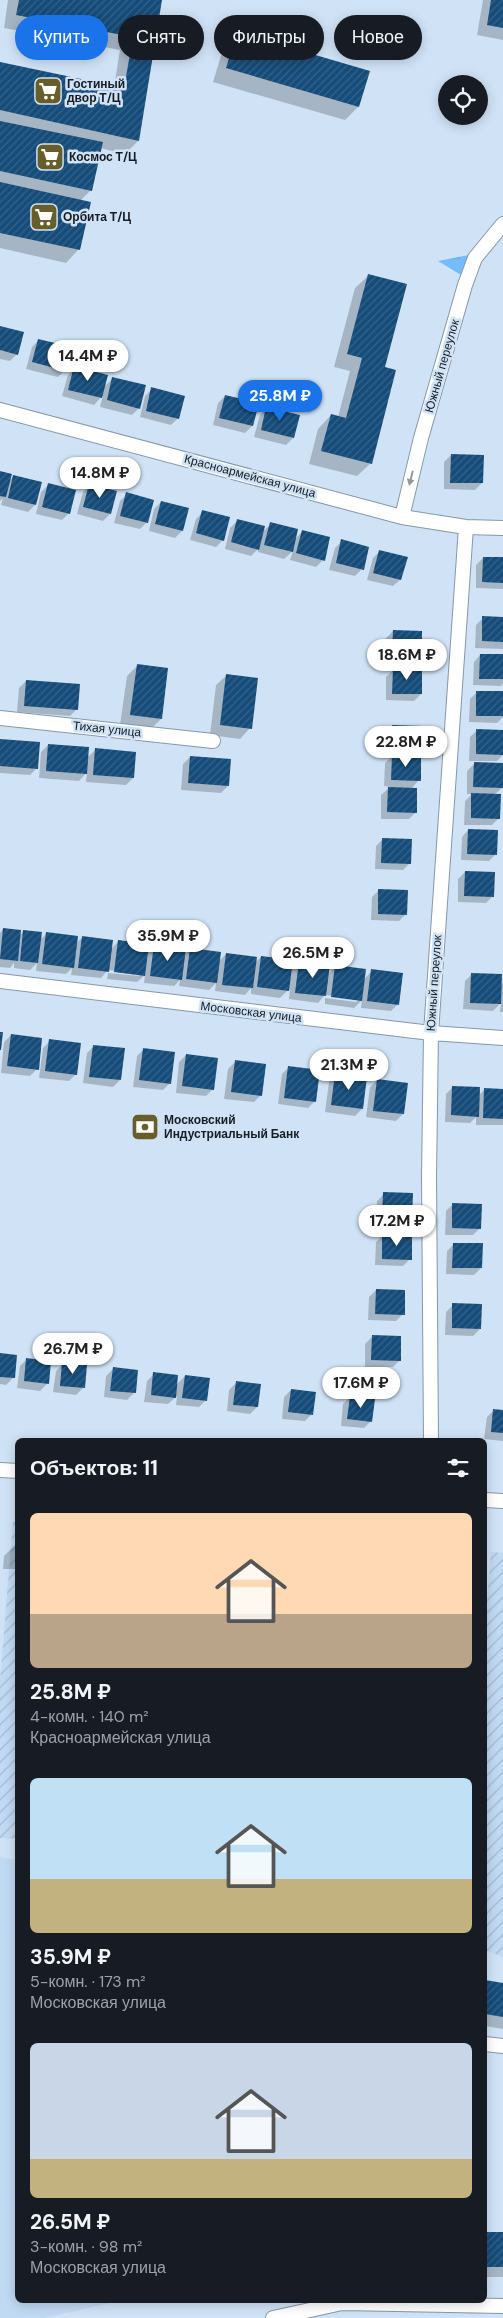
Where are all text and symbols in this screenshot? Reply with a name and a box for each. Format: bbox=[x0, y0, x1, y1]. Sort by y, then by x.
chip: Купить bbox=[15, 15, 108, 60]
chip: Снять bbox=[118, 15, 204, 60]
chip: Фильтры bbox=[214, 15, 324, 60]
chip: Новое bbox=[334, 15, 422, 60]
map controls bbox=[438, 75, 488, 125]
button: locate bbox=[438, 75, 488, 125]
supermarket icon: Гостиный двор Т/Ц bbox=[33, 76, 63, 106]
place label: Гостиный двор Т/Ц bbox=[67, 76, 125, 106]
supermarket icon: Космос Т/Ц bbox=[35, 142, 65, 172]
place label: Космос Т/Ц bbox=[69, 149, 137, 165]
supermarket icon: Орбита Т/Ц bbox=[29, 202, 59, 232]
place label: Орбита Т/Ц bbox=[63, 209, 131, 225]
street label: Южный переулок bbox=[421, 317, 463, 415]
pin: 14.4M ₽ bbox=[42, 340, 134, 382]
text: 14.4M ₽ bbox=[58, 345, 118, 366]
pin: 25.8M ₽ bbox=[234, 380, 326, 422]
text: 25.8M ₽ bbox=[249, 385, 311, 406]
street label: Красноармейская улица bbox=[182, 451, 318, 501]
pin: 14.8M ₽ bbox=[54, 456, 146, 499]
text: 14.8M ₽ bbox=[71, 462, 129, 483]
one-way arrow bbox=[407, 470, 415, 485]
pin: 18.6M ₽ bbox=[361, 638, 453, 681]
text: 18.6M ₽ bbox=[378, 644, 436, 665]
street label: Тихая улица bbox=[72, 717, 142, 741]
pin: 22.8M ₽ bbox=[360, 726, 452, 768]
text: 22.8M ₽ bbox=[375, 731, 437, 752]
pin: 35.9M ₽ bbox=[122, 920, 214, 962]
text: 35.9M ₽ bbox=[137, 925, 199, 946]
street label: Южный переулок bbox=[423, 934, 445, 1032]
pin: 26.5M ₽ bbox=[267, 936, 359, 979]
text: 26.5M ₽ bbox=[282, 942, 344, 963]
street label: Московская улица bbox=[199, 998, 303, 1026]
pin: 21.3M ₽ bbox=[303, 1048, 395, 1091]
text: 21.3M ₽ bbox=[320, 1054, 378, 1075]
bank icon: Московский Индустриальный Банк bbox=[130, 1112, 160, 1142]
place label: Московский Индустриальный Банк bbox=[164, 1112, 300, 1142]
pin: 17.2M ₽ bbox=[351, 1204, 443, 1247]
text: 17.2M ₽ bbox=[369, 1210, 425, 1231]
pin: 26.7M ₽ bbox=[27, 1332, 119, 1375]
text: 26.7M ₽ bbox=[43, 1338, 103, 1359]
pin: 17.6M ₽ bbox=[315, 1366, 407, 1409]
text: 17.6M ₽ bbox=[333, 1372, 389, 1393]
text: Объектов: 11 bbox=[30, 1454, 158, 1482]
icon: filters bbox=[444, 1454, 472, 1482]
icon: home bbox=[206, 1546, 296, 1636]
text: 25.8M ₽ bbox=[30, 1678, 111, 1706]
text: 4-комн. · 140 m² bbox=[30, 1706, 149, 1727]
text: Красноармейская улица bbox=[30, 1727, 211, 1748]
icon: home bbox=[206, 1811, 296, 1901]
text: 35.9M ₽ bbox=[30, 1943, 111, 1971]
text: 5-комн. · 173 m² bbox=[30, 1971, 146, 1992]
text: Московская улица bbox=[30, 1992, 166, 2013]
icon: home bbox=[206, 2076, 296, 2166]
text: 26.5M ₽ bbox=[30, 2208, 110, 2236]
text: 3-комн. · 98 m² bbox=[30, 2236, 142, 2257]
text: Московская улица bbox=[30, 2257, 166, 2278]

